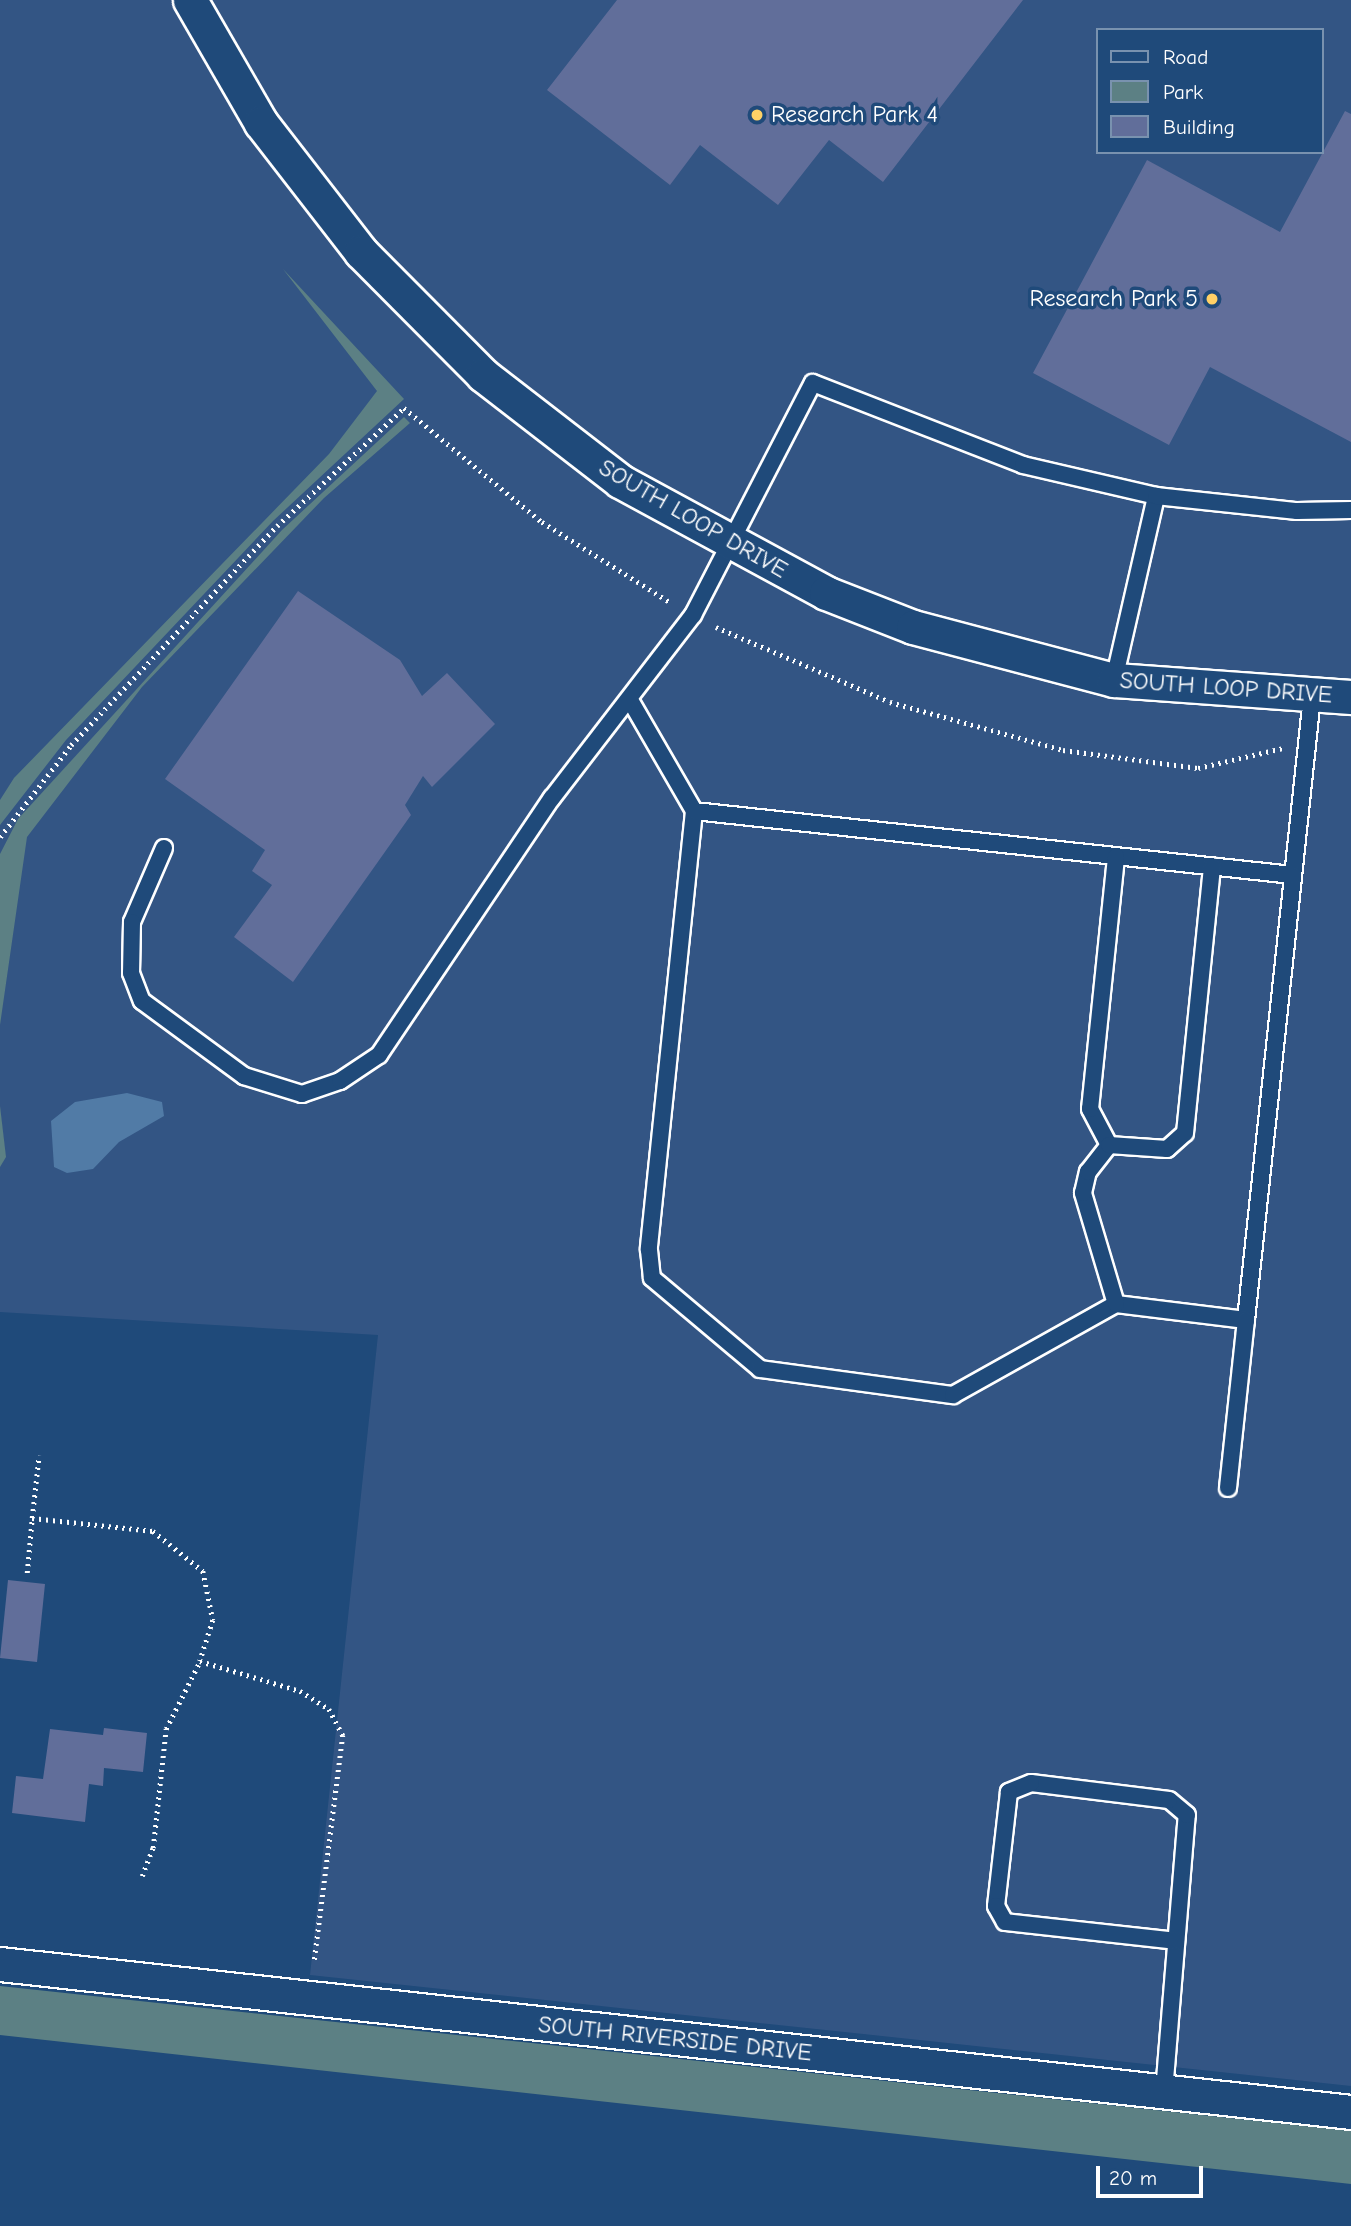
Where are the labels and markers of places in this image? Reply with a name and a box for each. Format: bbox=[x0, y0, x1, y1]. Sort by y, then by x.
place label: Research Park 4 bbox=[771, 101, 938, 129]
marker: Research Park 4 bbox=[749, 107, 765, 123]
place label: Research Park 5 bbox=[1029, 285, 1198, 313]
marker: Research Park 5 bbox=[1204, 291, 1220, 307]

